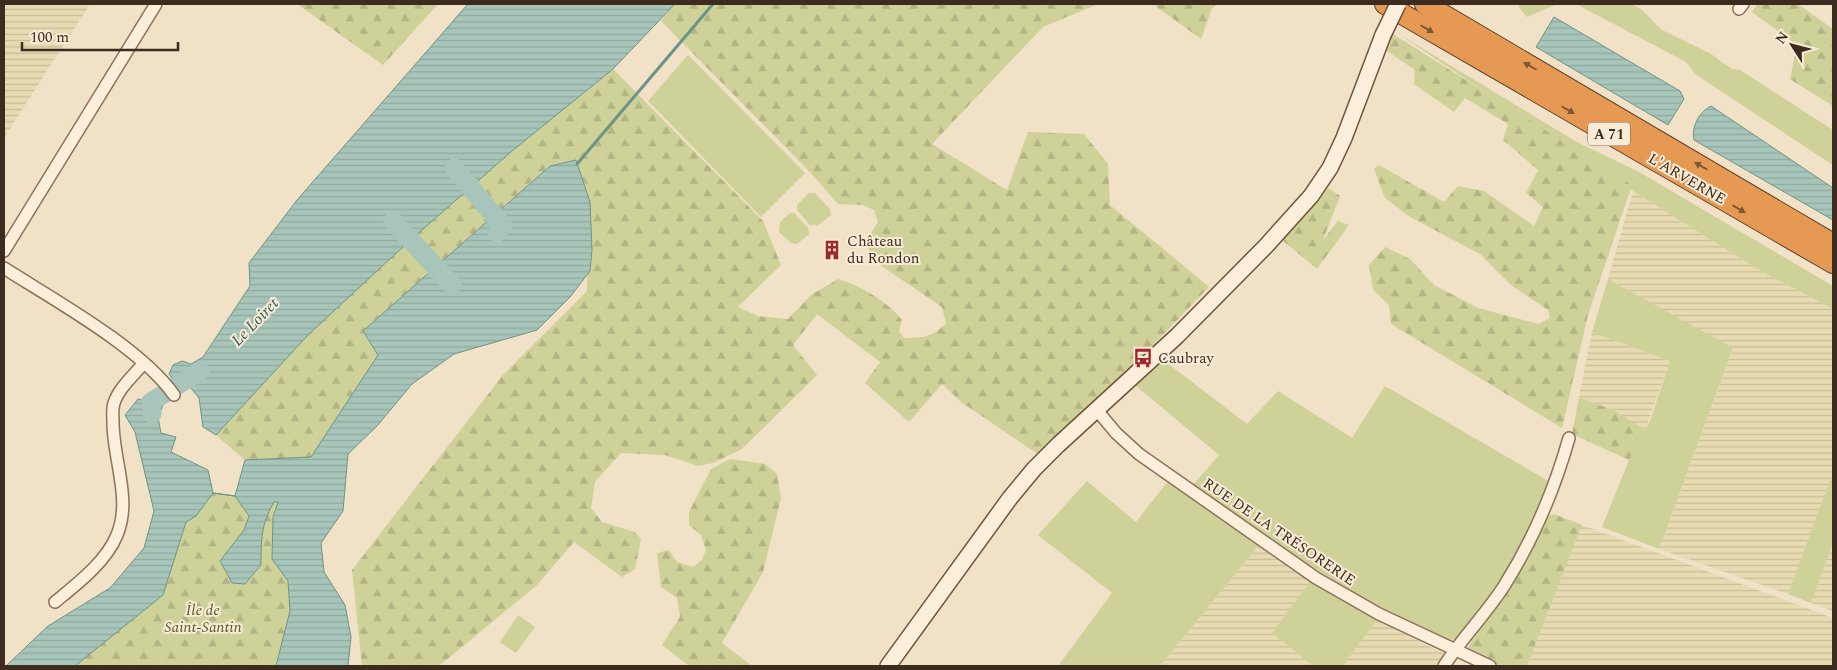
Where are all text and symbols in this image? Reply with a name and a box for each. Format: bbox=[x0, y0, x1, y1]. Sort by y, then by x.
scale bar bbox=[22, 20, 179, 52]
north arrow bbox=[1767, 20, 1817, 70]
one-way arrow bbox=[1420, 24, 1433, 33]
text: 100 m bbox=[30, 26, 69, 49]
text: N bbox=[1770, 27, 1794, 48]
one-way arrow bbox=[1524, 61, 1537, 70]
one-way arrow bbox=[1560, 106, 1575, 114]
road number: A 71 bbox=[1588, 122, 1630, 146]
street label: L'ARVERNE bbox=[1644, 147, 1730, 211]
one-way arrow bbox=[1694, 161, 1707, 170]
one-way arrow bbox=[1732, 204, 1745, 213]
place label: Château du Rondon bbox=[847, 230, 920, 270]
building icon: Château du Rondon bbox=[821, 239, 843, 261]
water label: Le Loiret bbox=[226, 292, 285, 352]
bus stop icon: Caubray bbox=[1132, 347, 1154, 369]
place label: Caubray bbox=[1158, 347, 1214, 370]
street label: RUE DE LA TRÉSORERIE bbox=[1198, 472, 1360, 592]
park label: Île de Saint-Santin bbox=[164, 599, 242, 639]

